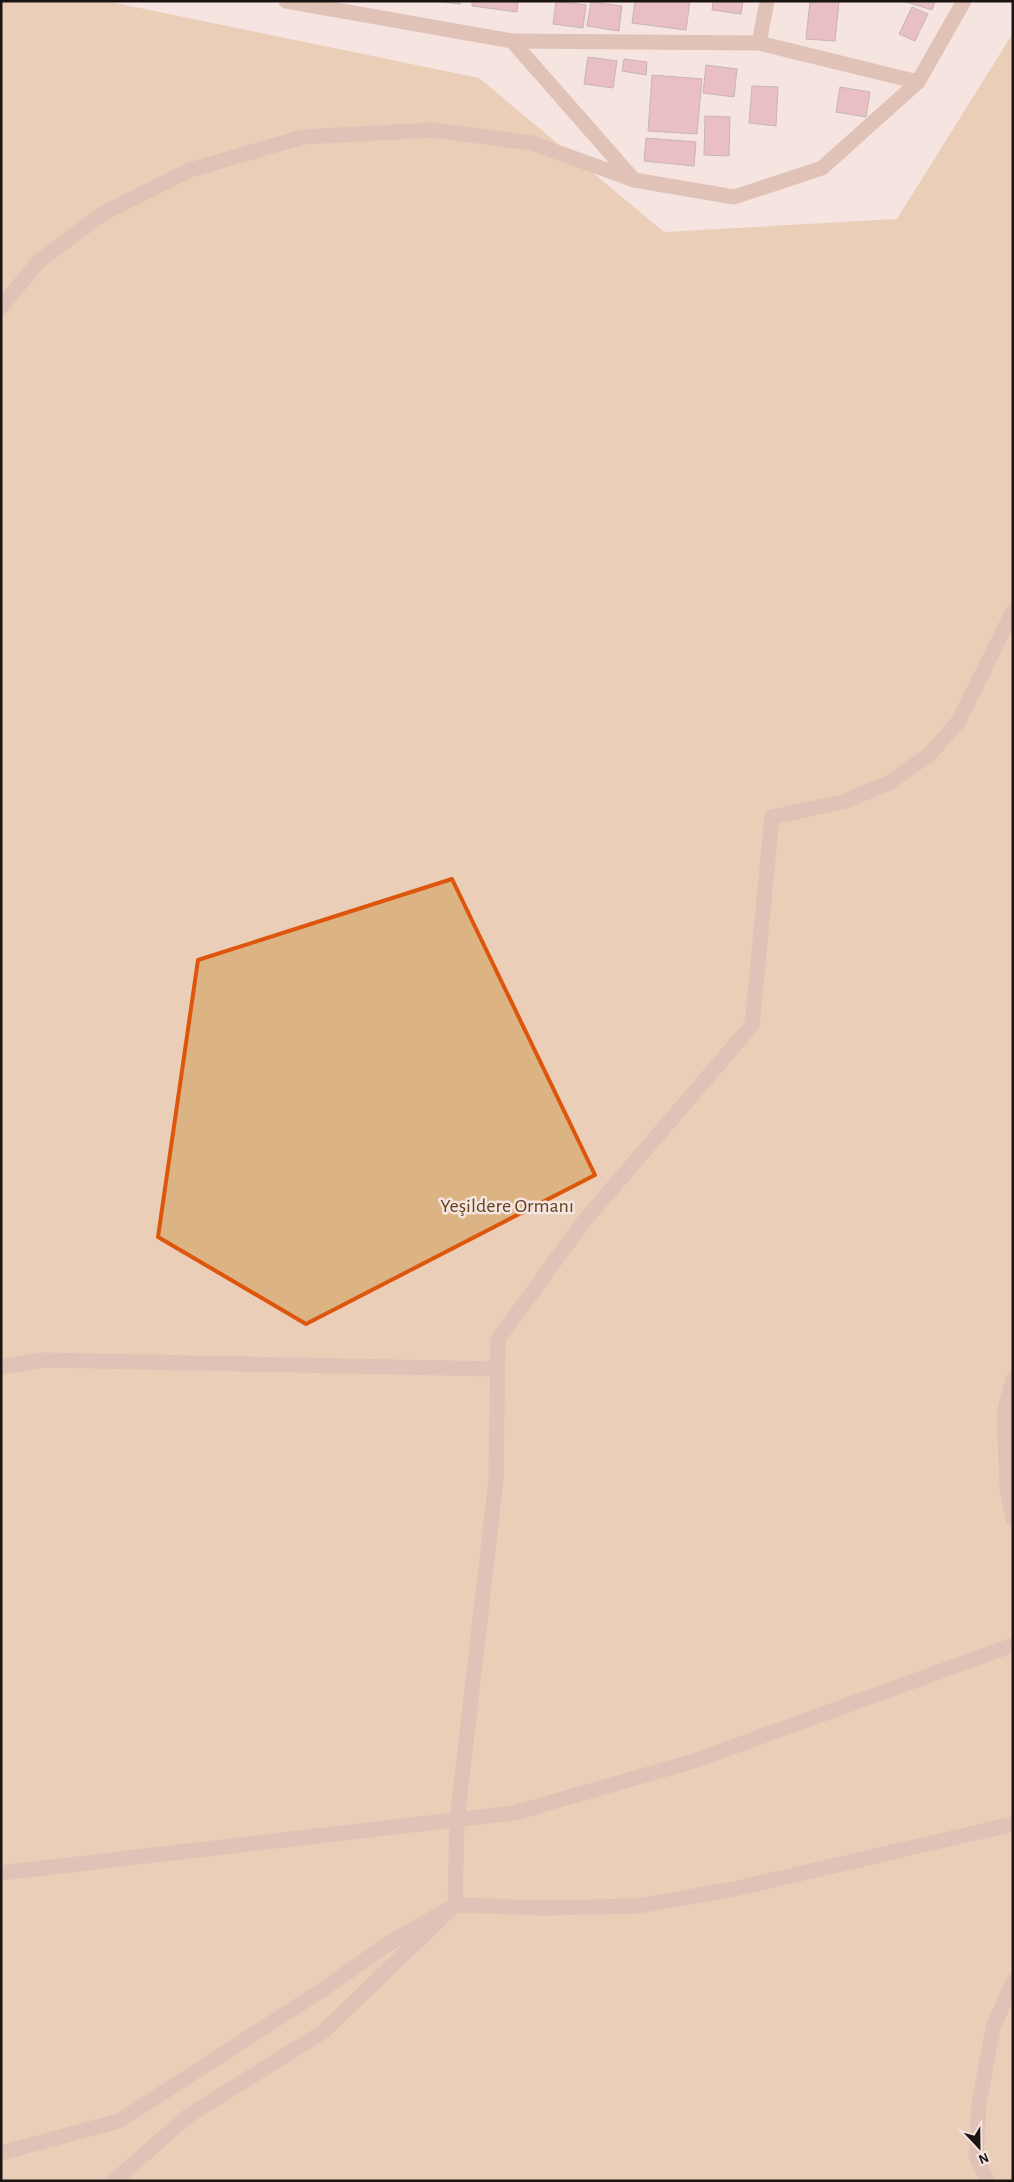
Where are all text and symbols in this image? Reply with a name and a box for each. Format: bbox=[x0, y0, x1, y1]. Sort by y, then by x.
park label: Yeşildere Ormanı bbox=[440, 1196, 574, 1216]
north arrow bbox=[954, 2122, 1004, 2172]
text: N bbox=[976, 2150, 991, 2166]

